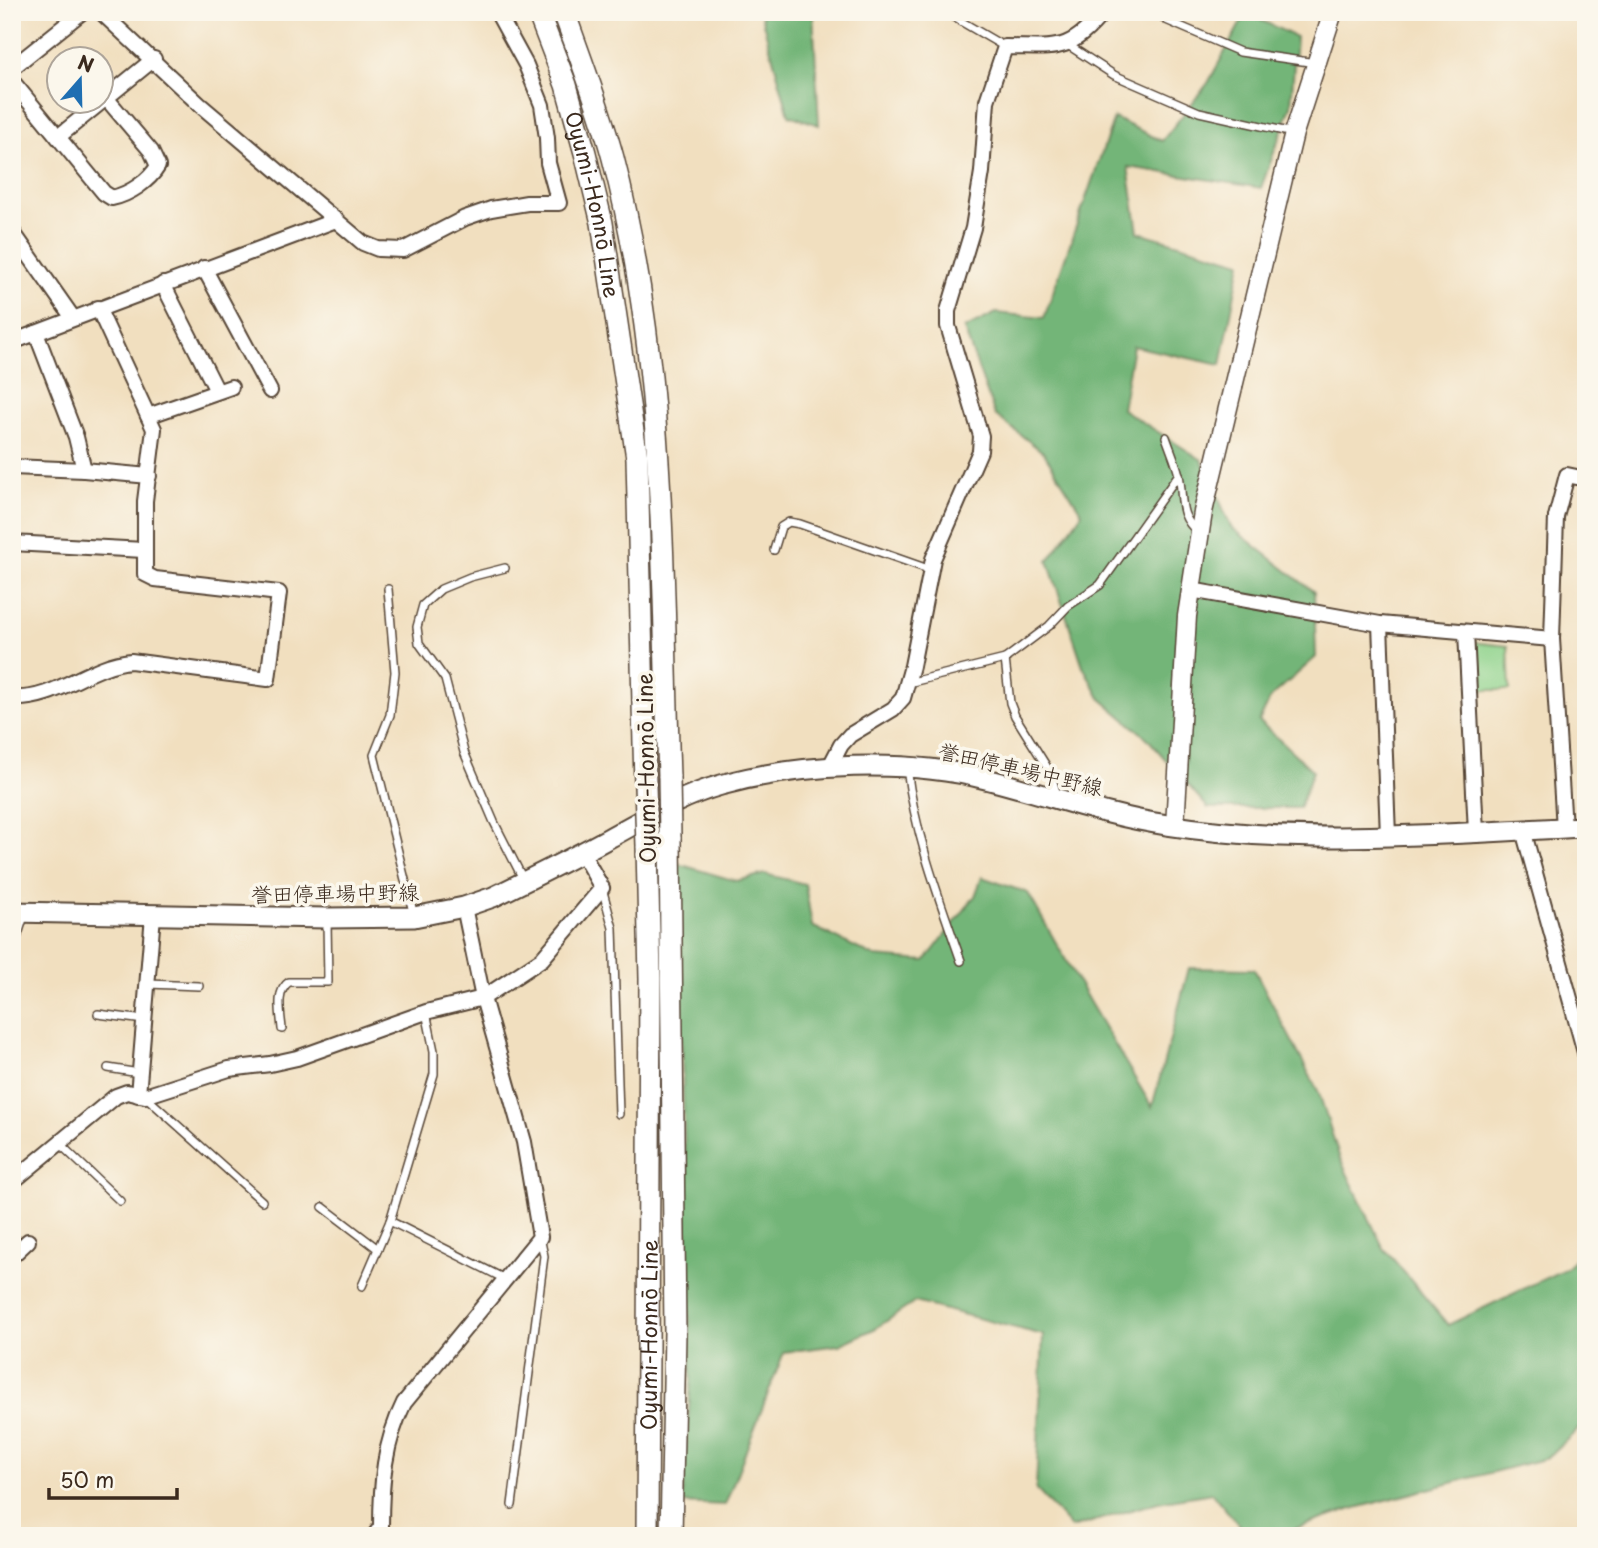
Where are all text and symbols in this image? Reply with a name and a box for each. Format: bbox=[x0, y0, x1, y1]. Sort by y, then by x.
north arrow bbox=[46, 46, 116, 116]
text: N bbox=[74, 47, 98, 79]
street label: Oyumi-Honnō Line bbox=[558, 107, 629, 300]
street label: Oyumi-Honnō Line bbox=[627, 672, 663, 864]
street label: 誉田停車場中野線 bbox=[936, 734, 1106, 802]
street label: 誉田停車場中野線 bbox=[251, 875, 419, 909]
street label: Oyumi-Honnō Line bbox=[632, 1240, 665, 1430]
scale bar bbox=[49, 1457, 177, 1501]
text: 50 m bbox=[60, 1463, 114, 1495]

